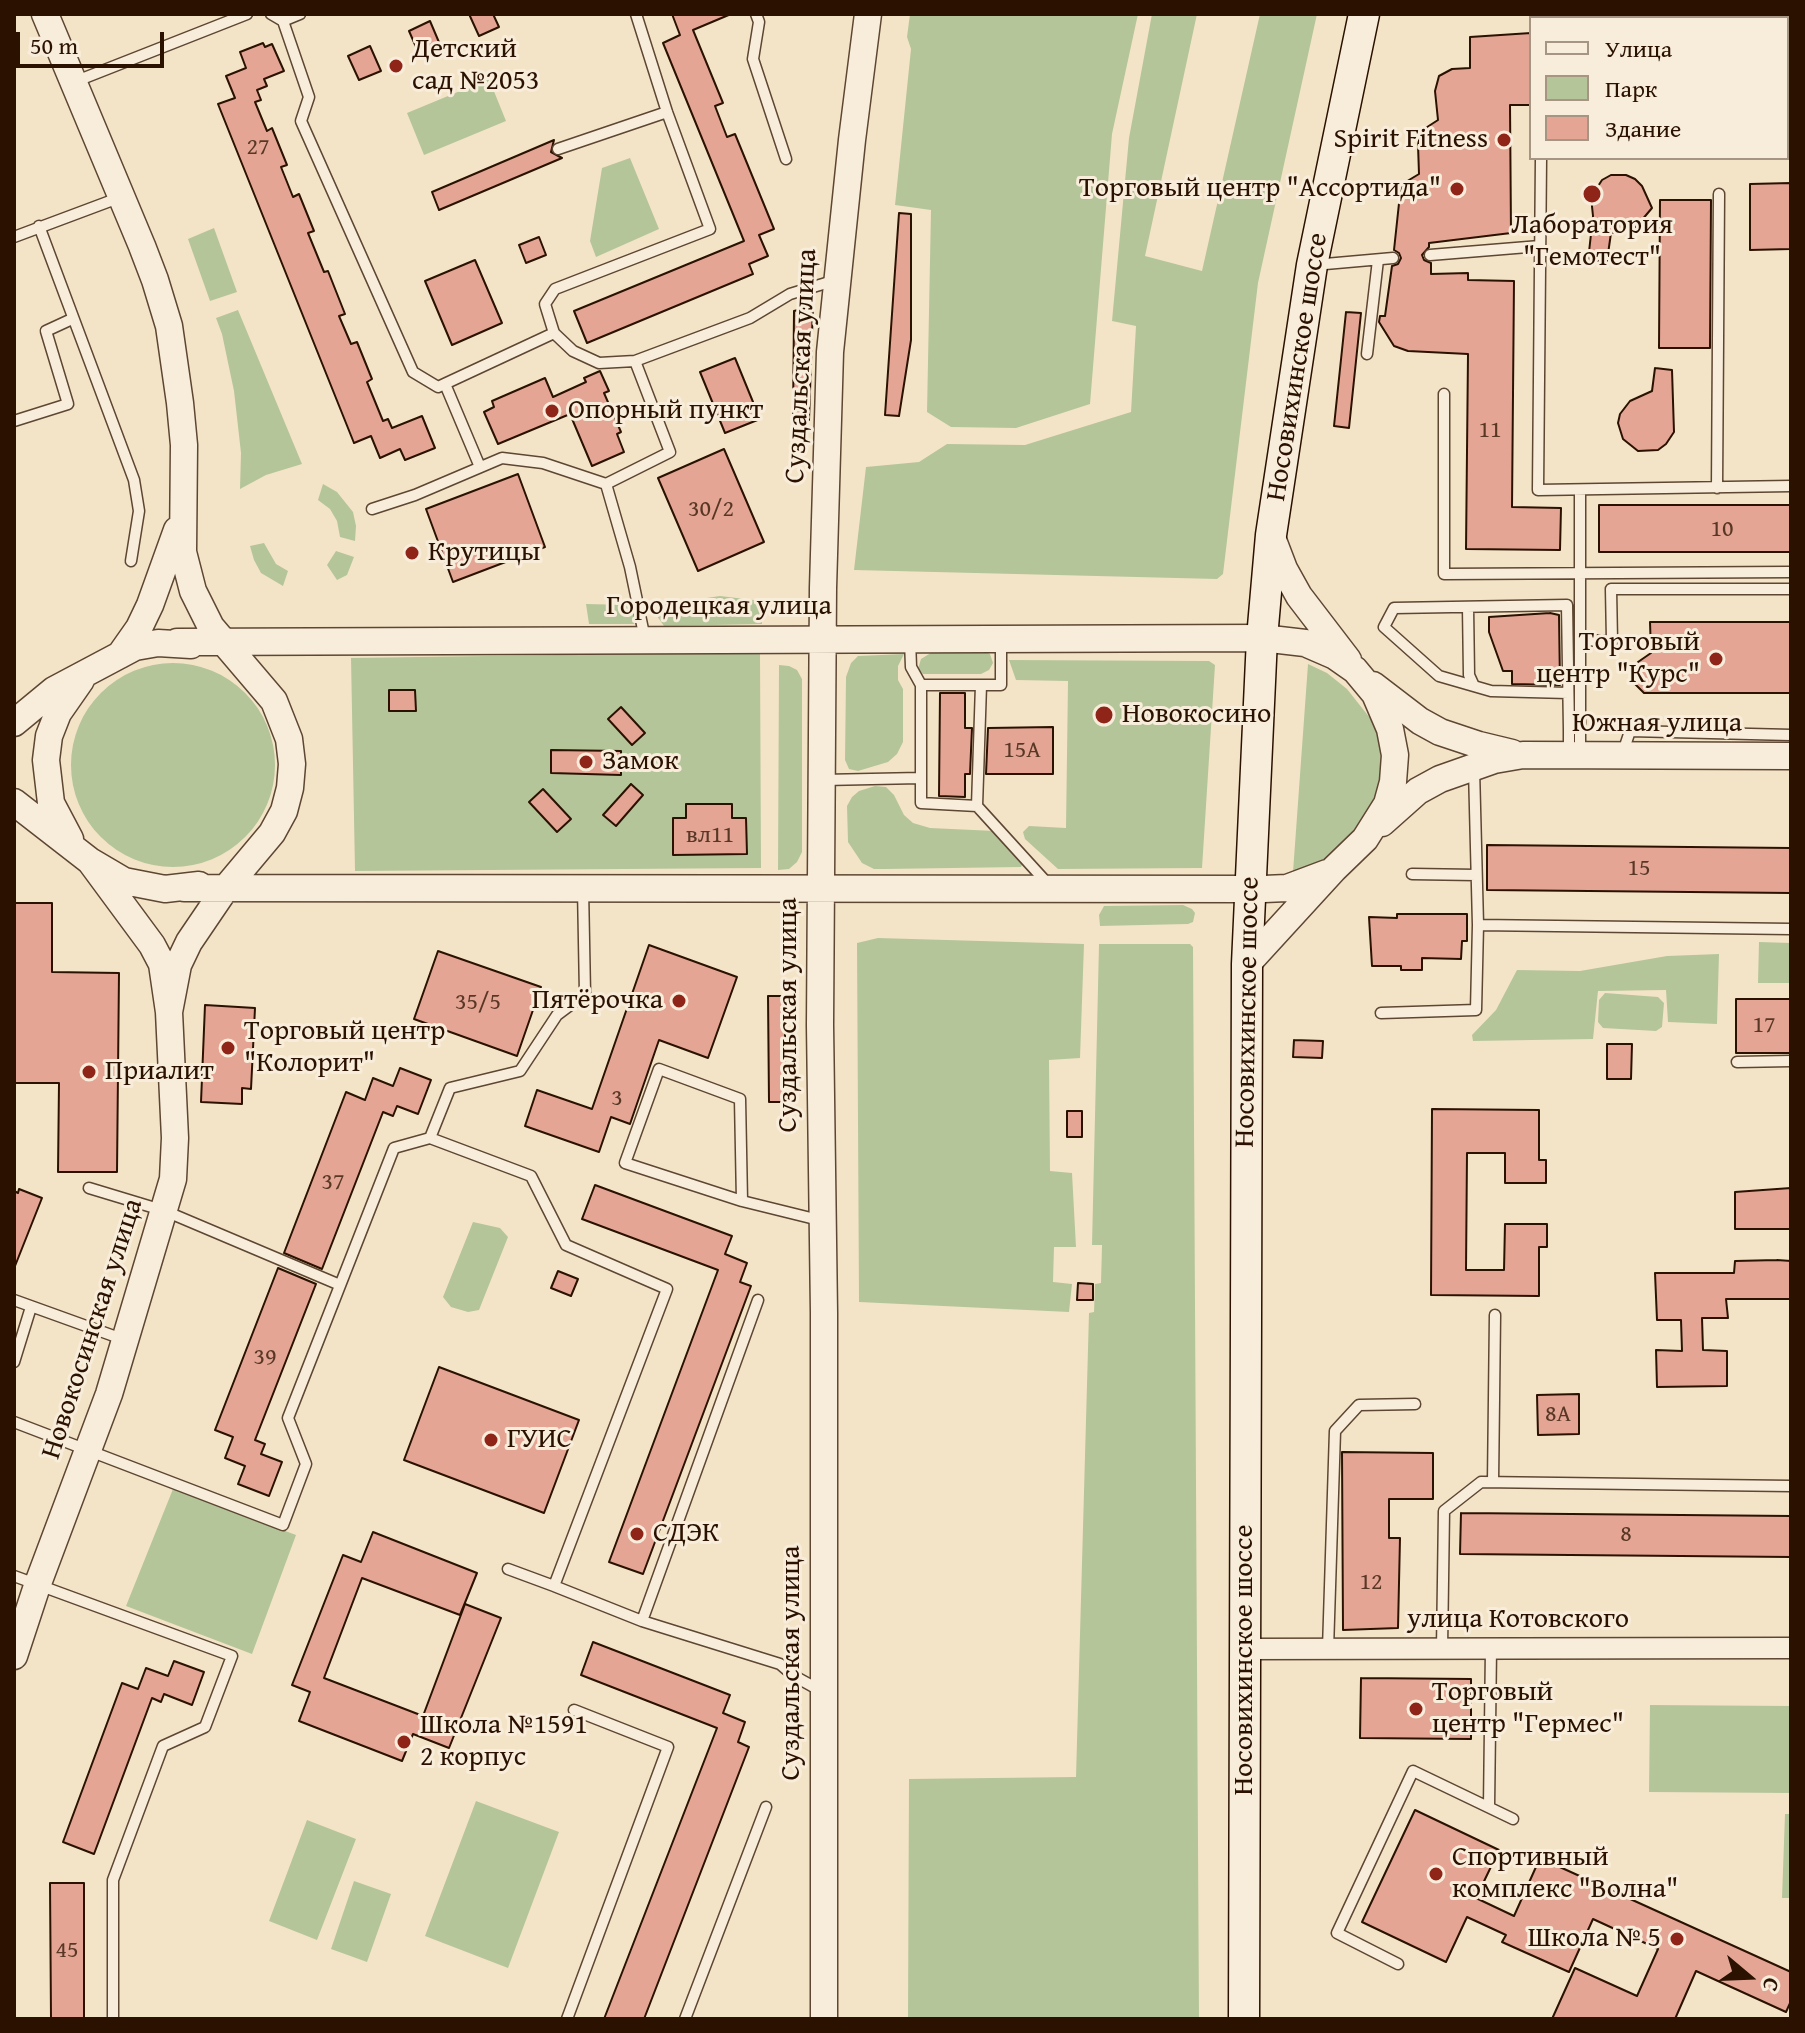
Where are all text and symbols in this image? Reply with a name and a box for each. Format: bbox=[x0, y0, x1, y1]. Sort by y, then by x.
scale bar bbox=[20, 16, 168, 66]
legend bbox=[1529, 16, 1789, 160]
text: 50 m bbox=[30, 28, 78, 63]
text: Улица bbox=[1605, 31, 1672, 66]
place label: Детский сад №2053 bbox=[412, 33, 539, 99]
marker: Детский сад №2053 bbox=[387, 57, 405, 75]
text: Парк bbox=[1605, 71, 1657, 106]
text: Здание bbox=[1605, 111, 1681, 146]
place label: Spirit Fitness bbox=[1333, 123, 1488, 157]
marker: Spirit Fitness bbox=[1495, 131, 1513, 149]
house number: 27 bbox=[246, 134, 270, 162]
place label: Торговый центр "Ассортида" bbox=[1079, 172, 1441, 206]
marker: Торговый центр "Ассортида" bbox=[1448, 180, 1466, 198]
marker: Лаборатория "Гемотест" bbox=[1581, 183, 1603, 205]
place label: Лаборатория "Гемотест" bbox=[1511, 209, 1673, 275]
street label: Носовихинское шоссе bbox=[1260, 230, 1336, 504]
street label: Суздальская улица bbox=[779, 248, 825, 484]
place label: Опорный пункт bbox=[568, 394, 763, 428]
marker: Опорный пункт bbox=[543, 402, 561, 420]
house number: 11 bbox=[1478, 417, 1502, 445]
house number: 30/2 bbox=[688, 496, 734, 524]
house number: 10 bbox=[1710, 516, 1734, 544]
place label: Крутицы bbox=[428, 536, 540, 570]
marker: Крутицы bbox=[403, 544, 421, 562]
street label: Городецкая улица bbox=[606, 590, 832, 624]
place label: Торговый центр "Курс" bbox=[1536, 626, 1700, 692]
marker: Торговый центр "Курс" bbox=[1707, 650, 1725, 668]
place label: Новокосино bbox=[1122, 698, 1271, 732]
marker: Новокосино bbox=[1093, 704, 1115, 726]
street label: Южная улица bbox=[1572, 707, 1742, 741]
house number: 15А bbox=[1003, 737, 1041, 765]
place label: Замок bbox=[602, 745, 679, 779]
marker: Замок bbox=[577, 753, 595, 771]
house number: вл11 bbox=[686, 822, 734, 850]
house number: 15 bbox=[1627, 855, 1651, 883]
street label: Носовихинское шоссе bbox=[1229, 876, 1267, 1148]
street label: Суздальская улица bbox=[772, 897, 806, 1133]
place label: Пятёрочка bbox=[532, 984, 663, 1018]
house number: 35/5 bbox=[455, 989, 501, 1017]
marker: Пятёрочка bbox=[670, 992, 688, 1010]
house number: 17 bbox=[1752, 1012, 1776, 1040]
place label: Торговый центр "Колорит" bbox=[244, 1015, 445, 1081]
marker: Торговый центр "Колорит" bbox=[219, 1039, 237, 1057]
place label: Приалит bbox=[105, 1055, 214, 1089]
marker: Приалит bbox=[80, 1063, 98, 1081]
house number: 3 bbox=[611, 1085, 623, 1113]
house number: 37 bbox=[321, 1169, 345, 1197]
street label: Новокосинская улица bbox=[35, 1195, 151, 1463]
house number: 39 bbox=[253, 1344, 277, 1372]
house number: 8A bbox=[1545, 1401, 1571, 1429]
place label: ГУИС bbox=[507, 1423, 572, 1457]
marker: ГУИС bbox=[482, 1431, 500, 1449]
place label: СДЭК bbox=[653, 1517, 719, 1551]
house number: 8 bbox=[1620, 1521, 1632, 1549]
street label: Носовихинское шоссе bbox=[1228, 1524, 1262, 1796]
marker: СДЭК bbox=[628, 1525, 646, 1543]
street label: Суздальская улица bbox=[775, 1545, 809, 1781]
house number: 12 bbox=[1359, 1569, 1383, 1597]
street label: улица Котовского bbox=[1407, 1603, 1629, 1637]
place label: Торговый центр "Гермес" bbox=[1432, 1676, 1624, 1742]
marker: Торговый центр "Гермес" bbox=[1407, 1700, 1425, 1718]
place label: Школа №1591 2 корпус bbox=[420, 1709, 588, 1775]
marker: Школа №1591 2 корпус bbox=[395, 1733, 413, 1751]
place label: Спортивный комплекс "Волна" bbox=[1452, 1841, 1678, 1907]
marker: Спортивный комплекс "Волна" bbox=[1427, 1865, 1445, 1883]
place label: Школа № 5 bbox=[1528, 1922, 1661, 1956]
marker: Школа № 5 bbox=[1668, 1930, 1686, 1948]
house number: 45 bbox=[55, 1937, 79, 1965]
north arrow bbox=[1709, 1937, 1789, 2017]
text: С bbox=[1755, 1974, 1789, 1996]

